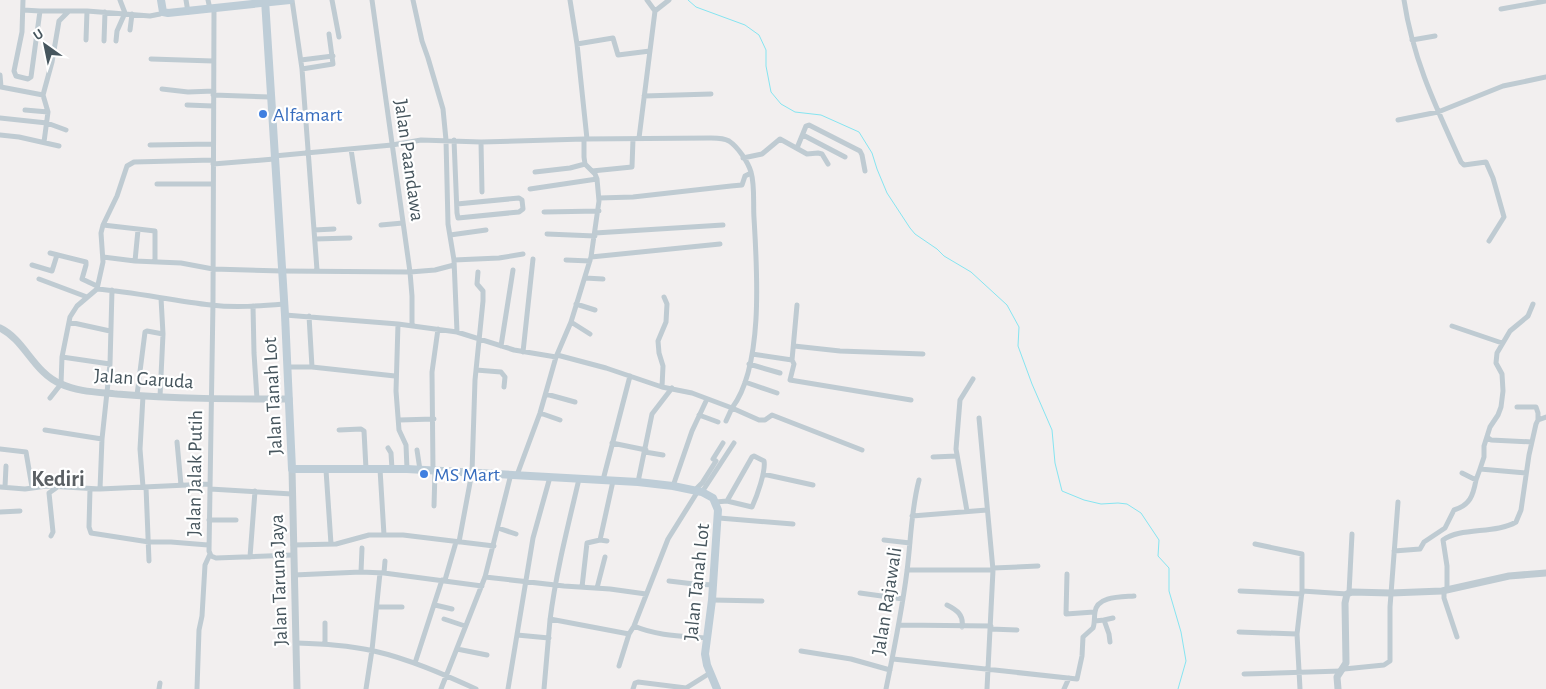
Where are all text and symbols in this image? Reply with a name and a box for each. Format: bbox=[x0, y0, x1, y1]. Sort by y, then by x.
north arrow bbox=[20, 20, 70, 70]
text: U bbox=[31, 27, 46, 43]
street label: Jalan Paandawa bbox=[391, 98, 427, 222]
place label: Alfamart bbox=[273, 105, 343, 125]
marker: Alfamart bbox=[257, 108, 269, 120]
street label: Jalan Tanah Lot bbox=[260, 336, 286, 455]
street label: Jalan Garuda bbox=[93, 366, 194, 392]
street label: Jalan Jalak Putih bbox=[184, 410, 206, 536]
place label: MS Mart bbox=[434, 465, 501, 485]
district label: Kediri bbox=[31, 468, 85, 490]
marker: MS Mart bbox=[418, 468, 430, 480]
street label: Jalan Taruna Jaya bbox=[267, 514, 291, 646]
street label: Jalan Tanah Lot bbox=[681, 522, 713, 642]
street label: Jalan Rajawali bbox=[869, 546, 905, 657]

